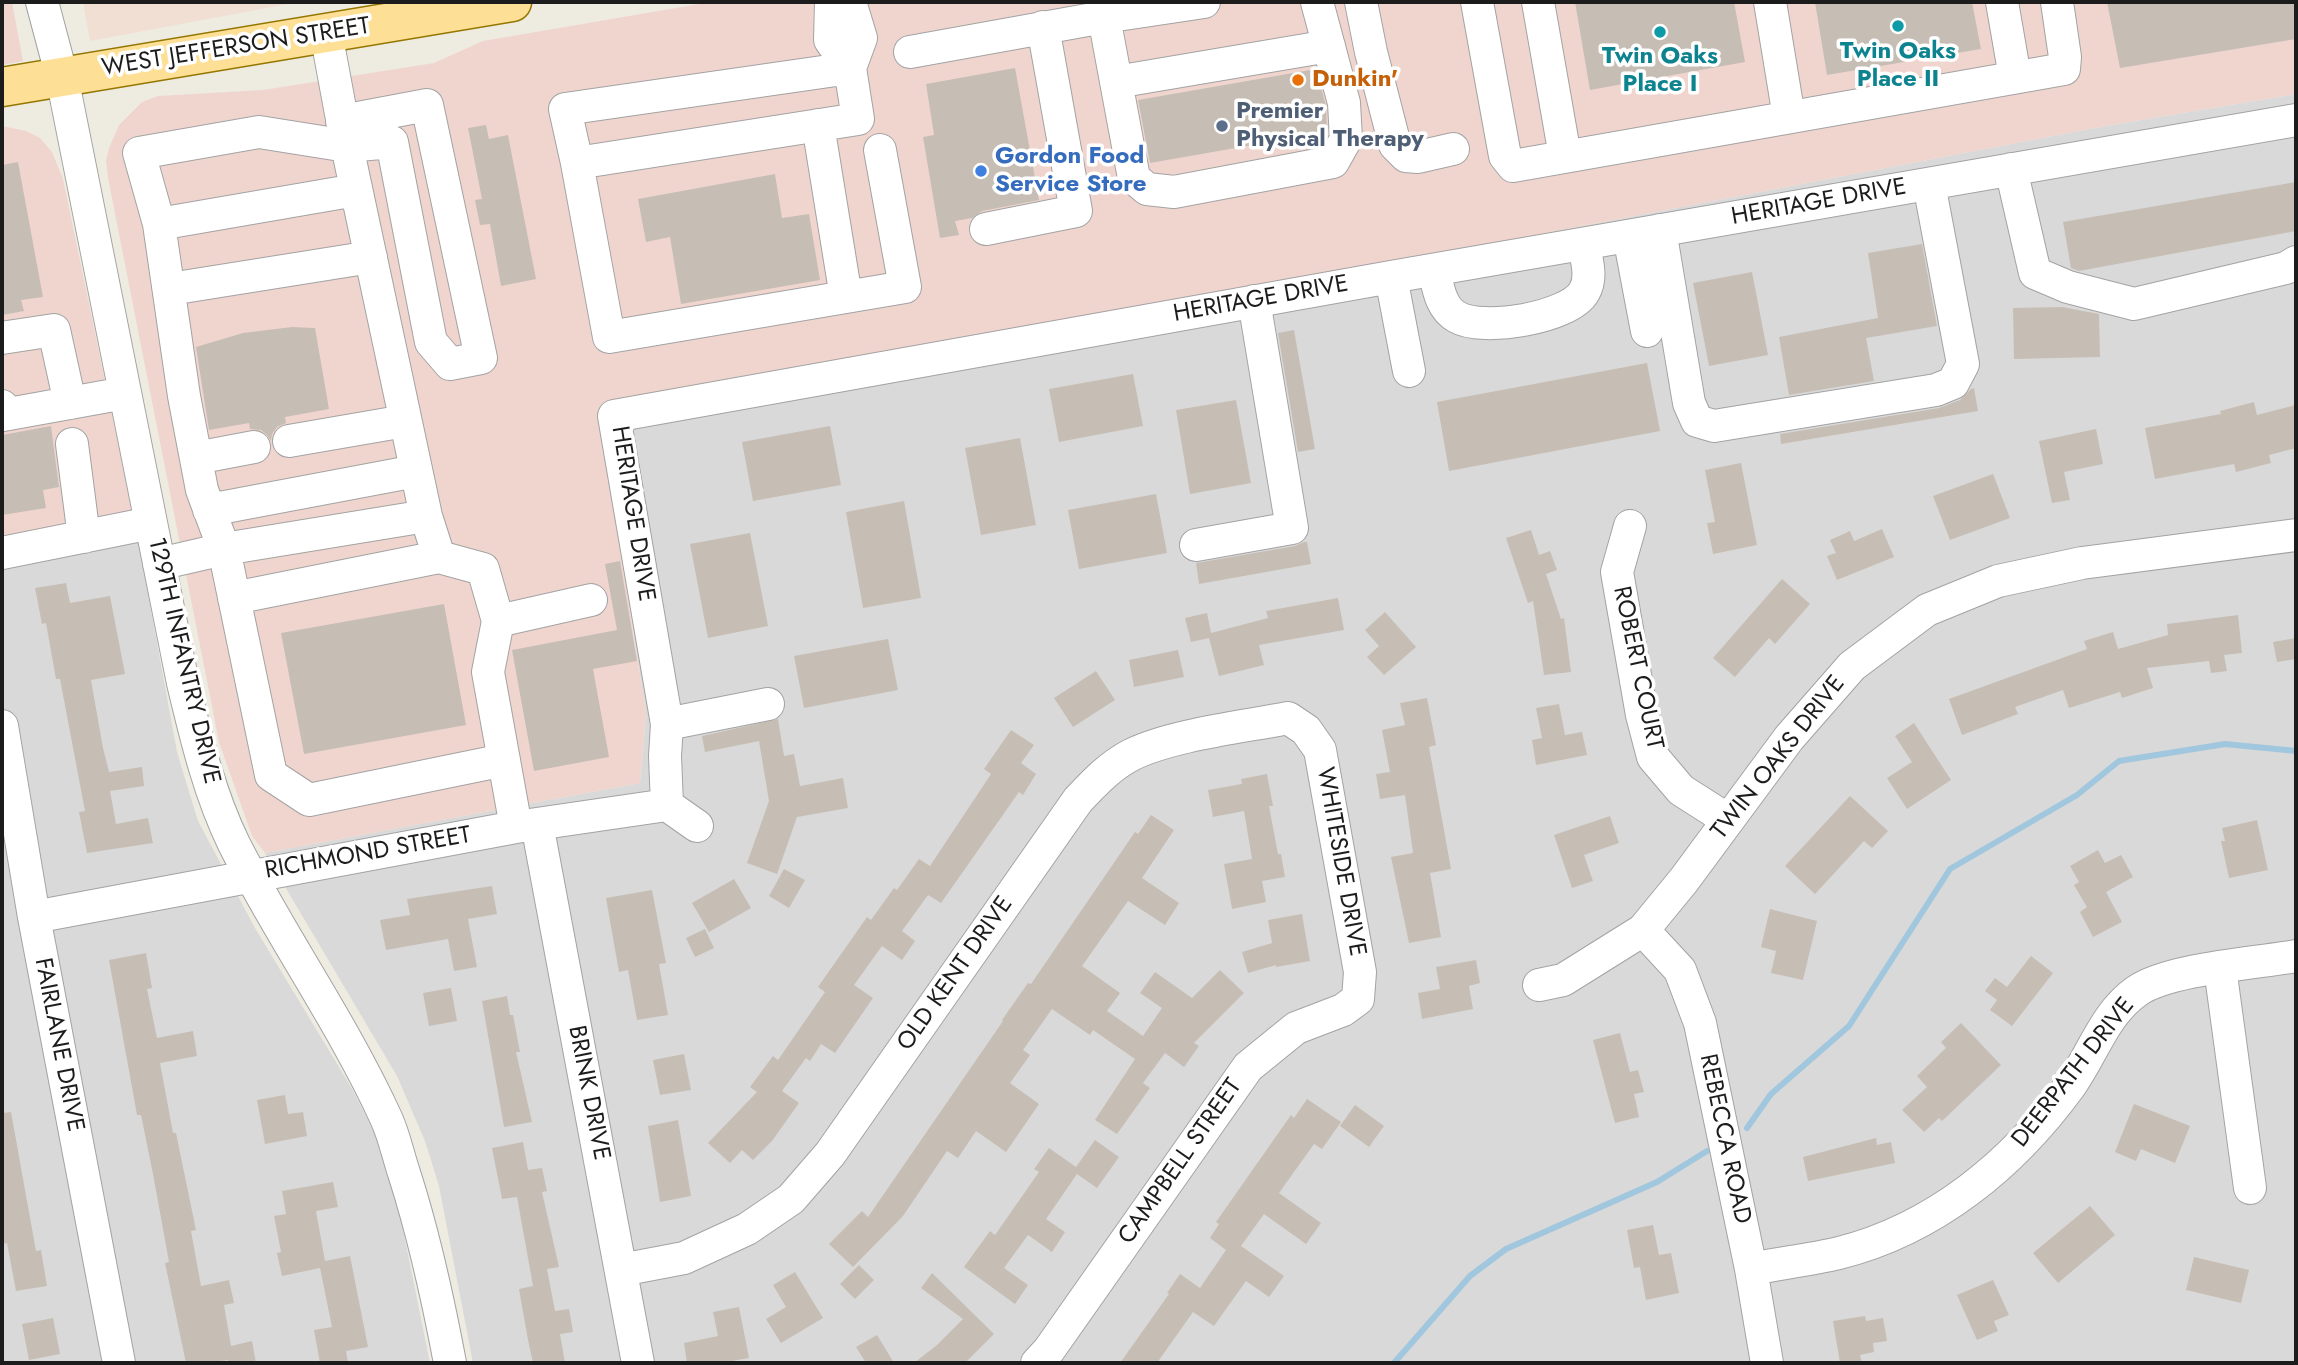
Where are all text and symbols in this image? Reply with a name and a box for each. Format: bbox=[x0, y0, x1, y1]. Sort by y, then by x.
street label: WEST JEFFERSON STREET bbox=[100, 13, 372, 83]
marker: Twin Oaks Place II bbox=[1890, 18, 1906, 34]
marker: Twin Oaks Place I bbox=[1652, 24, 1668, 40]
place label: Twin Oaks Place II bbox=[1840, 38, 1956, 94]
place label: Twin Oaks Place I bbox=[1602, 43, 1718, 99]
place label: Dunkin' bbox=[1312, 66, 1398, 94]
marker: Dunkin' bbox=[1290, 72, 1306, 88]
place label: Premier Physical Therapy bbox=[1236, 98, 1424, 154]
marker: Premier Physical Therapy bbox=[1214, 118, 1230, 134]
place label: Gordon Food Service Store bbox=[995, 143, 1146, 199]
marker: Gordon Food Service Store bbox=[973, 163, 989, 179]
street label: HERITAGE DRIVE bbox=[1729, 173, 1909, 233]
street label: HERITAGE DRIVE bbox=[1171, 270, 1351, 330]
street label: HERITAGE DRIVE bbox=[604, 424, 660, 604]
street label: 129TH INFANTRY DRIVE bbox=[141, 535, 225, 787]
street label: ROBERT COURT bbox=[1606, 584, 1668, 752]
street label: TWIN OAKS DRIVE bbox=[1706, 670, 1852, 846]
street label: WHITESIDE DRIVE bbox=[1309, 765, 1371, 959]
street label: RICHMOND STREET bbox=[263, 822, 473, 886]
street label: OLD KENT DRIVE bbox=[892, 891, 1020, 1057]
street label: FAIRLANE DRIVE bbox=[27, 956, 89, 1134]
street label: DEERPATH DRIVE bbox=[2007, 992, 2141, 1154]
street label: BRINK DRIVE bbox=[561, 1023, 615, 1163]
street label: REBECCA ROAD bbox=[1692, 1052, 1756, 1226]
street label: CAMPBELL STREET bbox=[1113, 1074, 1249, 1250]

